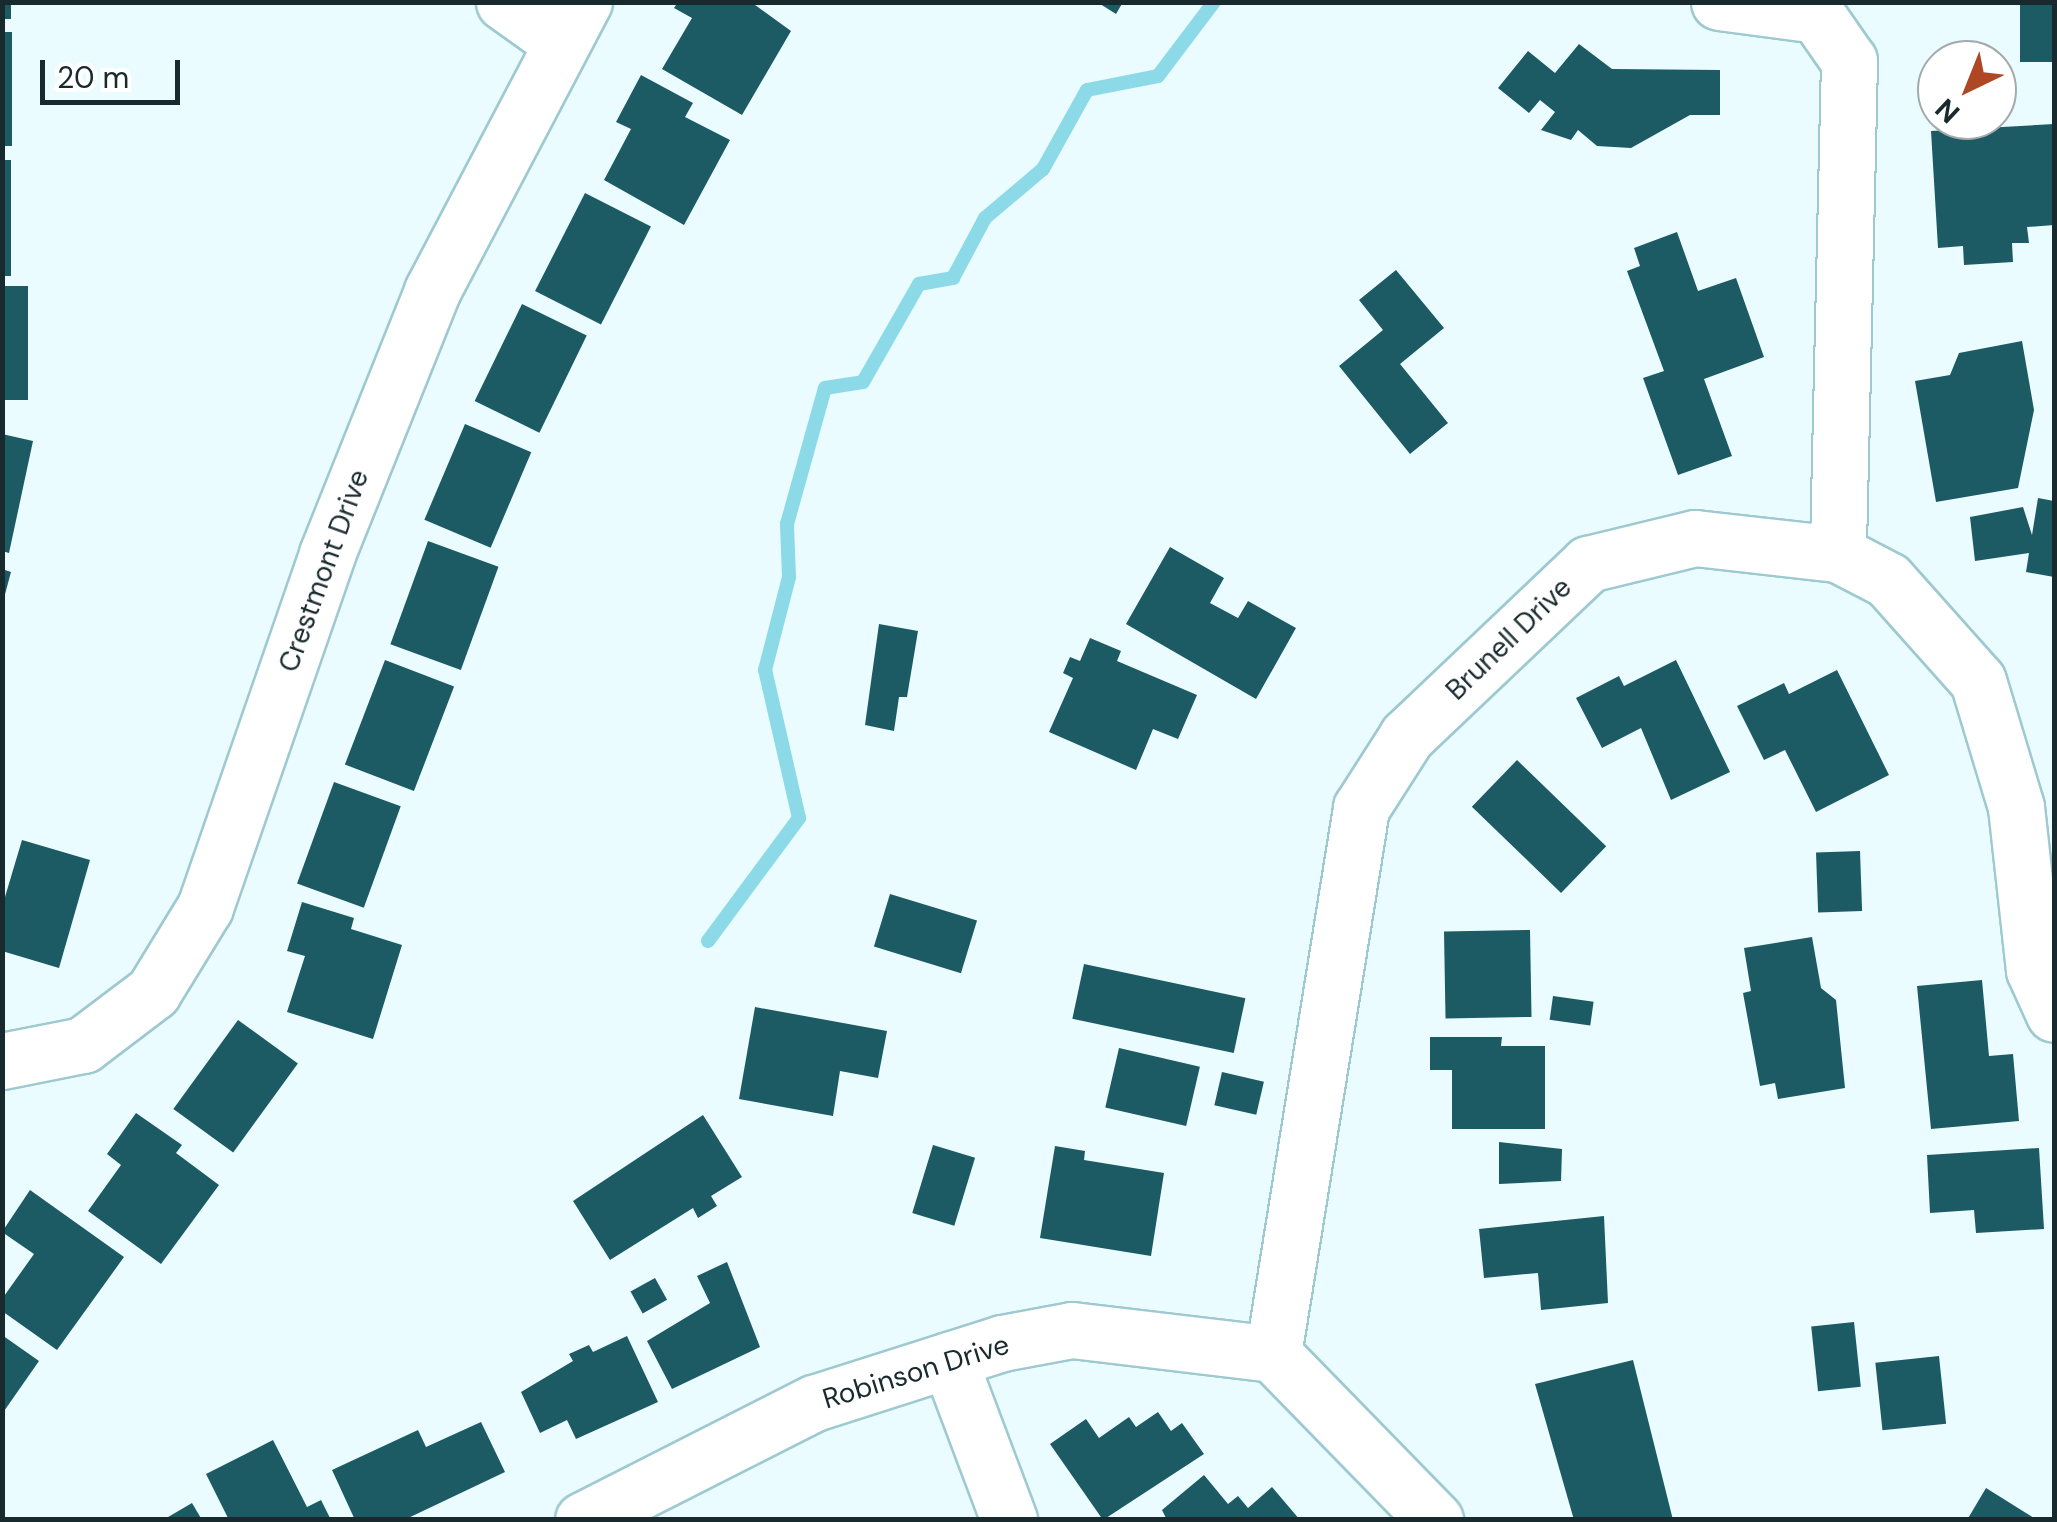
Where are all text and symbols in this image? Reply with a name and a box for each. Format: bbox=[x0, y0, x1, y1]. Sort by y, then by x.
scale bar bbox=[45, 40, 185, 102]
north arrow bbox=[1917, 40, 2017, 140]
text: 20 m bbox=[57, 58, 129, 97]
text: N bbox=[1927, 90, 1968, 131]
street label: Crestmont Drive bbox=[272, 465, 376, 677]
street label: Brunell Drive bbox=[1439, 571, 1579, 707]
street label: Robinson Drive bbox=[819, 1328, 1013, 1416]

